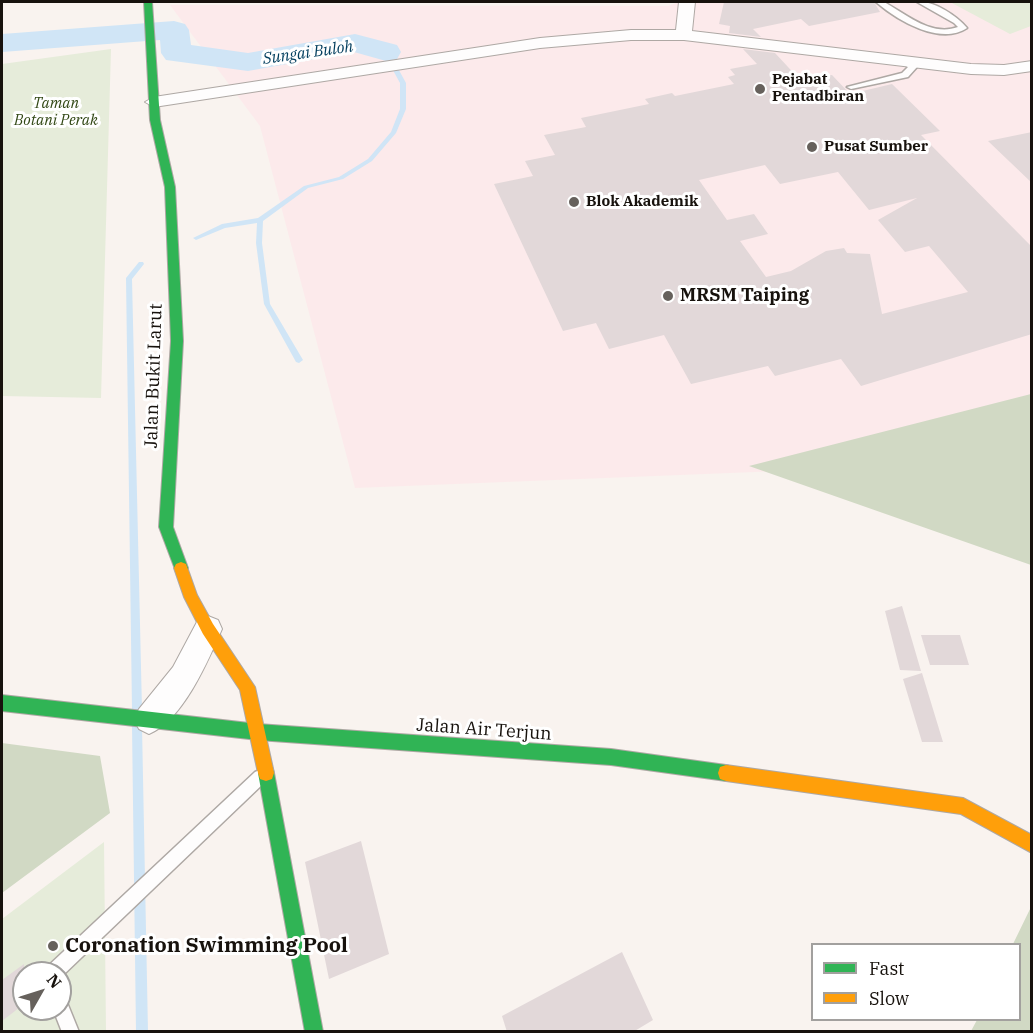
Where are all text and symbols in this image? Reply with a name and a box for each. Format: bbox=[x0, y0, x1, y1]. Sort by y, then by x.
water label: Sungai Buloh bbox=[261, 37, 355, 69]
place label: Pejabat Pentadbiran bbox=[772, 71, 864, 106]
marker: Pejabat Pentadbiran bbox=[753, 82, 767, 96]
park label: Taman Botani Perak bbox=[14, 95, 98, 130]
place label: Pusat Sumber bbox=[824, 138, 928, 156]
marker: Pusat Sumber bbox=[805, 140, 819, 154]
place label: Blok Akademik bbox=[586, 193, 698, 211]
marker: Blok Akademik bbox=[567, 195, 581, 209]
place label: MRSM Taiping bbox=[680, 285, 809, 307]
marker: MRSM Taiping bbox=[661, 289, 675, 303]
street label: Jalan Bukit Larut bbox=[141, 303, 167, 449]
street label: Jalan Air Terjun bbox=[416, 714, 552, 746]
place label: Coronation Swimming Pool bbox=[65, 933, 348, 959]
marker: Coronation Swimming Pool bbox=[46, 939, 60, 953]
legend bbox=[811, 943, 1021, 1021]
text: Fast bbox=[869, 957, 904, 980]
north arrow bbox=[12, 961, 72, 1021]
text: N bbox=[43, 970, 66, 992]
text: Slow bbox=[869, 987, 909, 1010]

